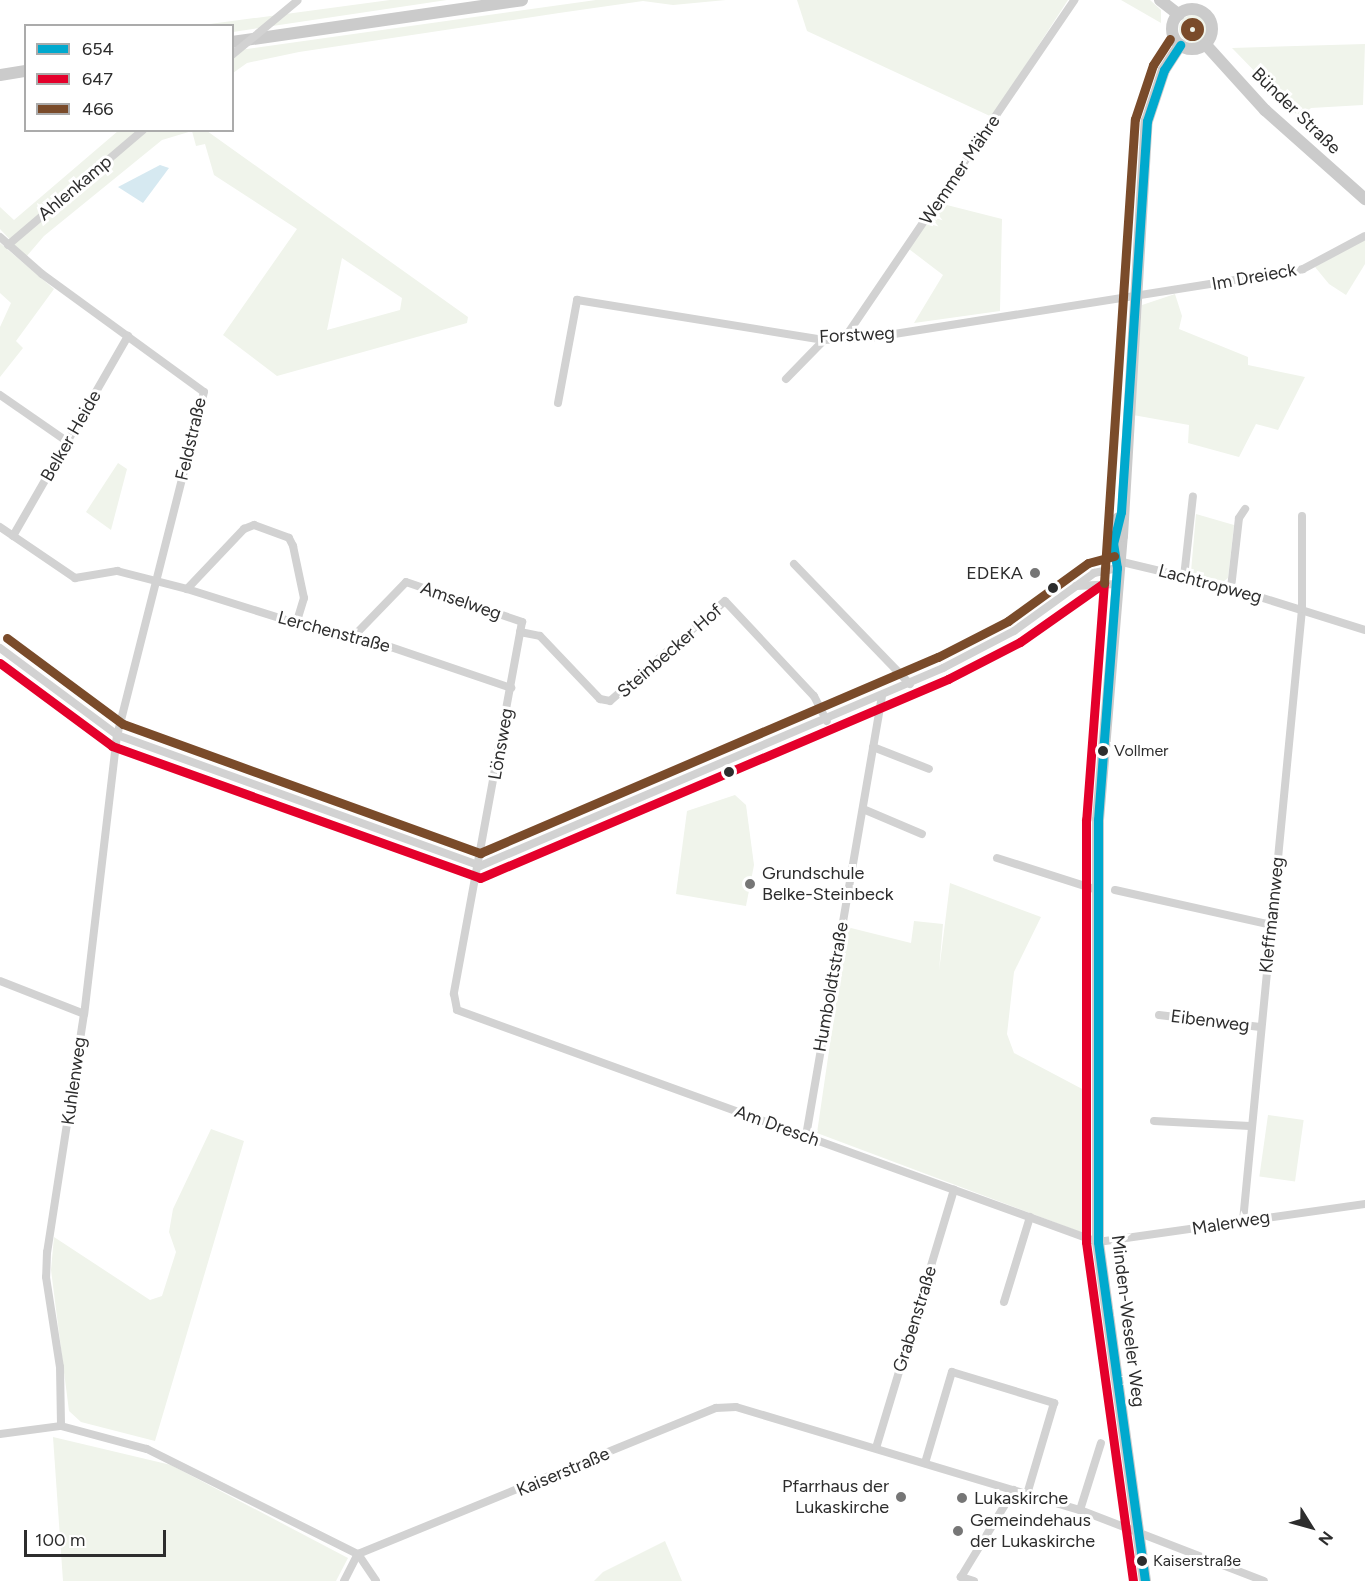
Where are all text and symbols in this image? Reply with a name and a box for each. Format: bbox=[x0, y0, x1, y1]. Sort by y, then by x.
legend bbox=[24, 24, 234, 132]
text: 654 bbox=[82, 38, 114, 60]
street label: Bünder Straße bbox=[1247, 63, 1345, 159]
text: 647 bbox=[82, 68, 113, 90]
text: 466 bbox=[82, 98, 114, 120]
street label: Wemmer Mähre bbox=[915, 111, 1005, 229]
street label: Ahlenkamp bbox=[34, 151, 116, 225]
street label: Im Dreieck bbox=[1210, 259, 1298, 295]
street label: Forstweg bbox=[819, 322, 895, 348]
street label: Belker Heide bbox=[36, 387, 106, 485]
street label: Feldstraße bbox=[171, 395, 211, 483]
street label: Lachtropweg bbox=[1156, 560, 1264, 608]
place label: EDEKA bbox=[966, 562, 1023, 584]
marker: EDEKA bbox=[1028, 566, 1042, 580]
street label: Amselweg bbox=[418, 577, 504, 625]
unlabelled marker bbox=[1047, 582, 1059, 594]
street label: Steinbecker Hof bbox=[613, 600, 727, 702]
street label: Lerchenstraße bbox=[275, 607, 393, 657]
street label: Lönsweg bbox=[484, 706, 518, 782]
place label: Vollmer bbox=[1114, 741, 1169, 761]
marker: Vollmer bbox=[1097, 745, 1109, 757]
unlabelled marker bbox=[723, 766, 735, 778]
street label: Kleffmannweg bbox=[1255, 856, 1289, 974]
place label: Grundschule Belke-Steinbeck bbox=[762, 863, 893, 906]
marker: Grundschule Belke-Steinbeck bbox=[743, 877, 757, 891]
street label: Humboldtstraße bbox=[809, 920, 853, 1054]
street label: Eibenweg bbox=[1169, 1005, 1251, 1037]
street label: Kuhlenweg bbox=[57, 1035, 91, 1127]
street label: Am Dresch bbox=[732, 1101, 822, 1151]
street label: Malerweg bbox=[1191, 1206, 1271, 1240]
street label: Minden-Weseler Weg bbox=[1107, 1234, 1149, 1408]
street label: Grabenstraße bbox=[889, 1263, 941, 1375]
street label: Kaiserstraße bbox=[513, 1443, 613, 1501]
place label: Pfarrhaus der Lukaskirche bbox=[782, 1476, 889, 1518]
place label: Lukaskirche bbox=[974, 1487, 1068, 1509]
marker: Pfarrhaus der Lukaskirche bbox=[894, 1490, 908, 1504]
marker: Lukaskirche bbox=[955, 1491, 969, 1505]
north arrow bbox=[1281, 1497, 1341, 1557]
place label: Gemeindehaus der Lukaskirche bbox=[970, 1510, 1095, 1552]
scale bar bbox=[27, 1518, 170, 1556]
marker: Gemeindehaus der Lukaskirche bbox=[951, 1524, 965, 1538]
text: N bbox=[1314, 1527, 1337, 1549]
text: 100 m bbox=[35, 1529, 85, 1551]
place label: Kaiserstraße bbox=[1153, 1551, 1241, 1571]
marker: Kaiserstraße bbox=[1136, 1555, 1148, 1567]

